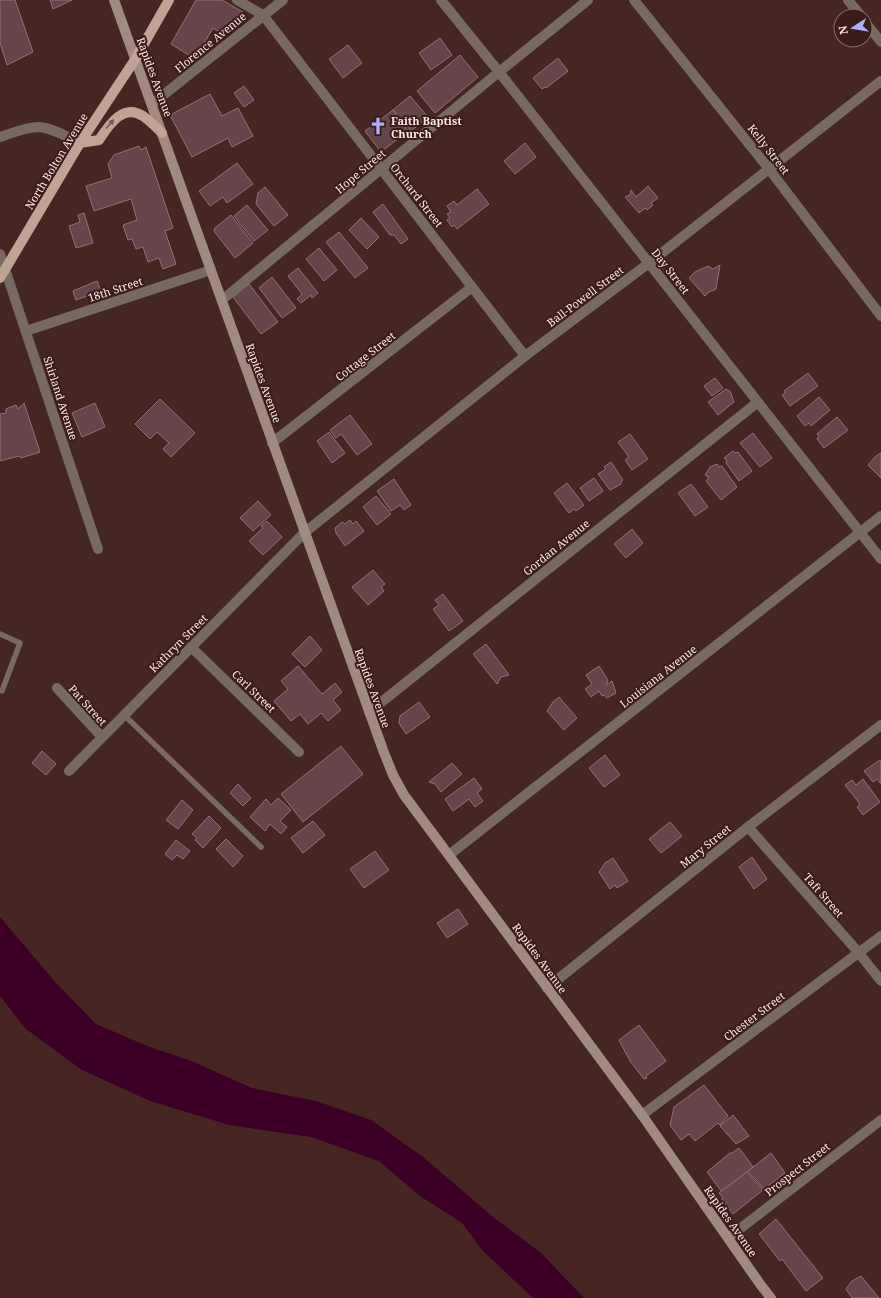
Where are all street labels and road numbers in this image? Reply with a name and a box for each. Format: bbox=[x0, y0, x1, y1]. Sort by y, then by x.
street label: Florence Avenue bbox=[171, 8, 249, 75]
street label: Rapides Avenue bbox=[134, 35, 176, 119]
street label: North Bolton Avenue bbox=[21, 110, 91, 212]
street label: Kelly Street bbox=[745, 121, 793, 177]
street label: Hope Street bbox=[332, 145, 388, 196]
street label: Orchard Street bbox=[387, 160, 447, 230]
street label: Day Street bbox=[649, 245, 694, 297]
street label: Ball-Powell Street bbox=[544, 262, 626, 330]
street label: 18th Street bbox=[86, 273, 144, 305]
street label: Cottage Street bbox=[332, 328, 398, 384]
street label: Rapides Avenue bbox=[243, 341, 285, 425]
street label: Shirland Avenue bbox=[40, 354, 82, 442]
street label: Gordan Avenue bbox=[520, 515, 593, 579]
street label: Kathryn Street bbox=[146, 610, 211, 675]
street label: Louisiana Avenue bbox=[616, 641, 700, 711]
street label: Rapides Avenue bbox=[352, 646, 394, 730]
street label: Carl Street bbox=[229, 666, 279, 716]
street label: Pat Street bbox=[66, 681, 110, 729]
street label: Mary Street bbox=[676, 821, 734, 871]
street label: Taft Street bbox=[801, 870, 847, 920]
street label: Rapides Avenue bbox=[509, 920, 571, 996]
street label: Chester Street bbox=[720, 988, 788, 1044]
street label: Prospect Street bbox=[761, 1139, 833, 1199]
street label: Rapides Avenue bbox=[701, 1183, 761, 1260]

